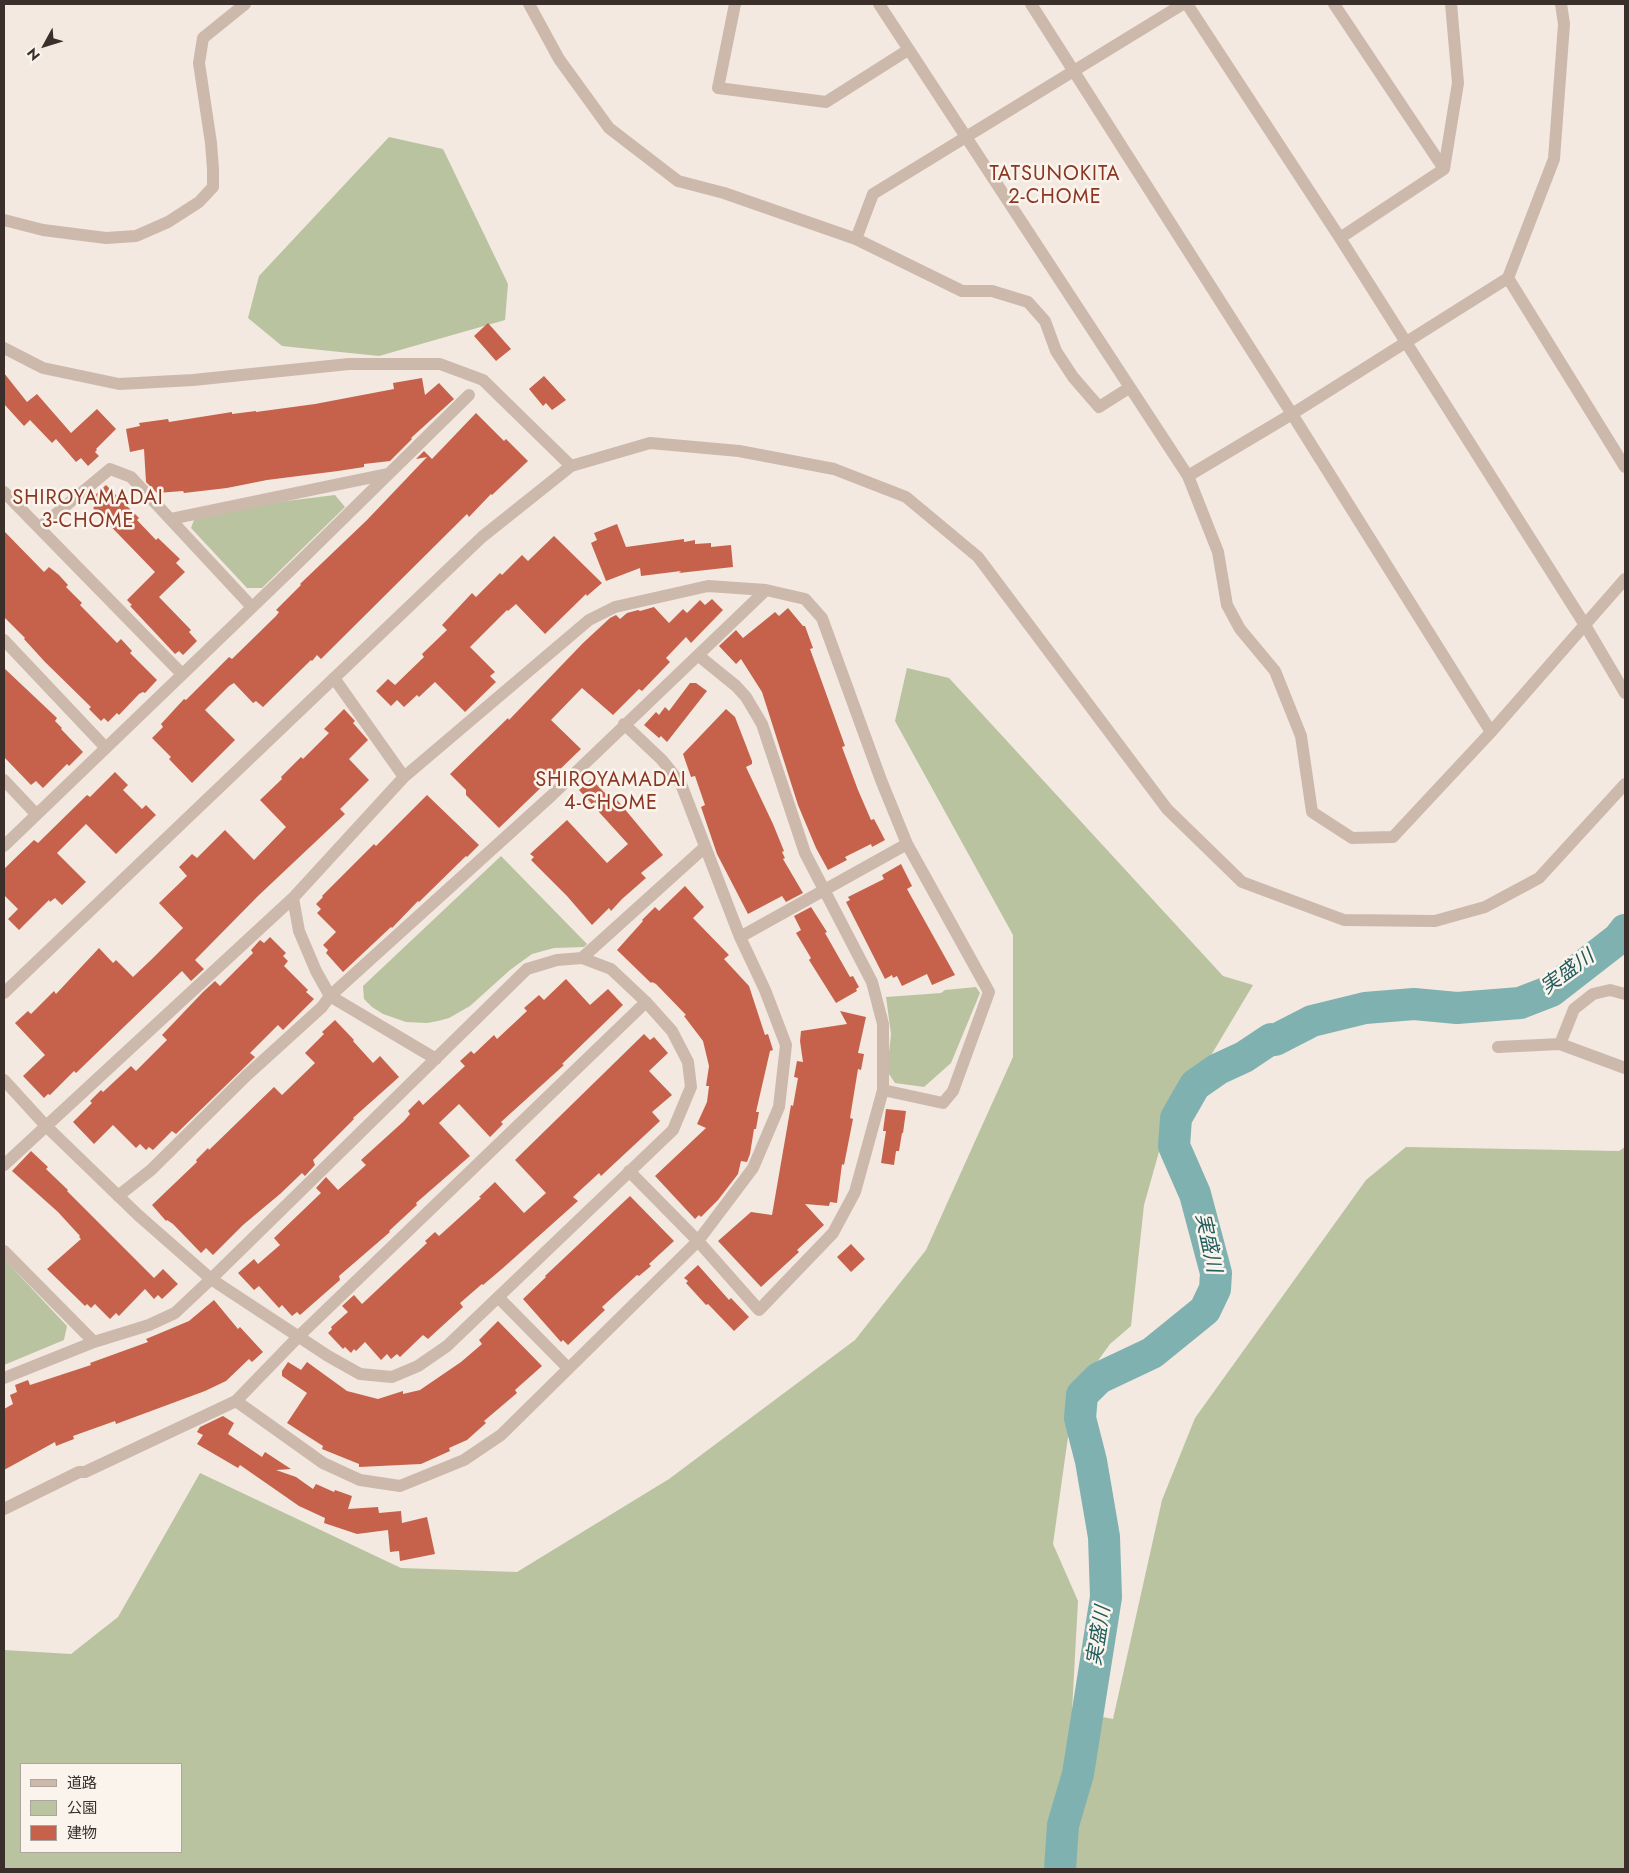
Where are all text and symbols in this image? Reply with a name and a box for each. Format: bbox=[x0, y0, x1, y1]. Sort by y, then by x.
north arrow bbox=[20, 20, 70, 70]
text: N bbox=[22, 44, 45, 65]
district label: TATSUNOKITA 2-CHOME bbox=[988, 163, 1122, 210]
district label: SHIROYAMADAI 3-CHOME bbox=[11, 487, 165, 534]
district label: SHIROYAMADAI 4-CHOME bbox=[534, 769, 688, 816]
water label: 実盛川 bbox=[1537, 946, 1599, 1000]
water label: 実盛川 bbox=[1189, 1211, 1225, 1275]
water label: 実盛川 bbox=[1083, 1604, 1117, 1668]
legend bbox=[20, 1763, 182, 1853]
text: 道路 bbox=[67, 1772, 97, 1794]
text: 公園 bbox=[67, 1797, 97, 1819]
text: 建物 bbox=[67, 1822, 97, 1844]

